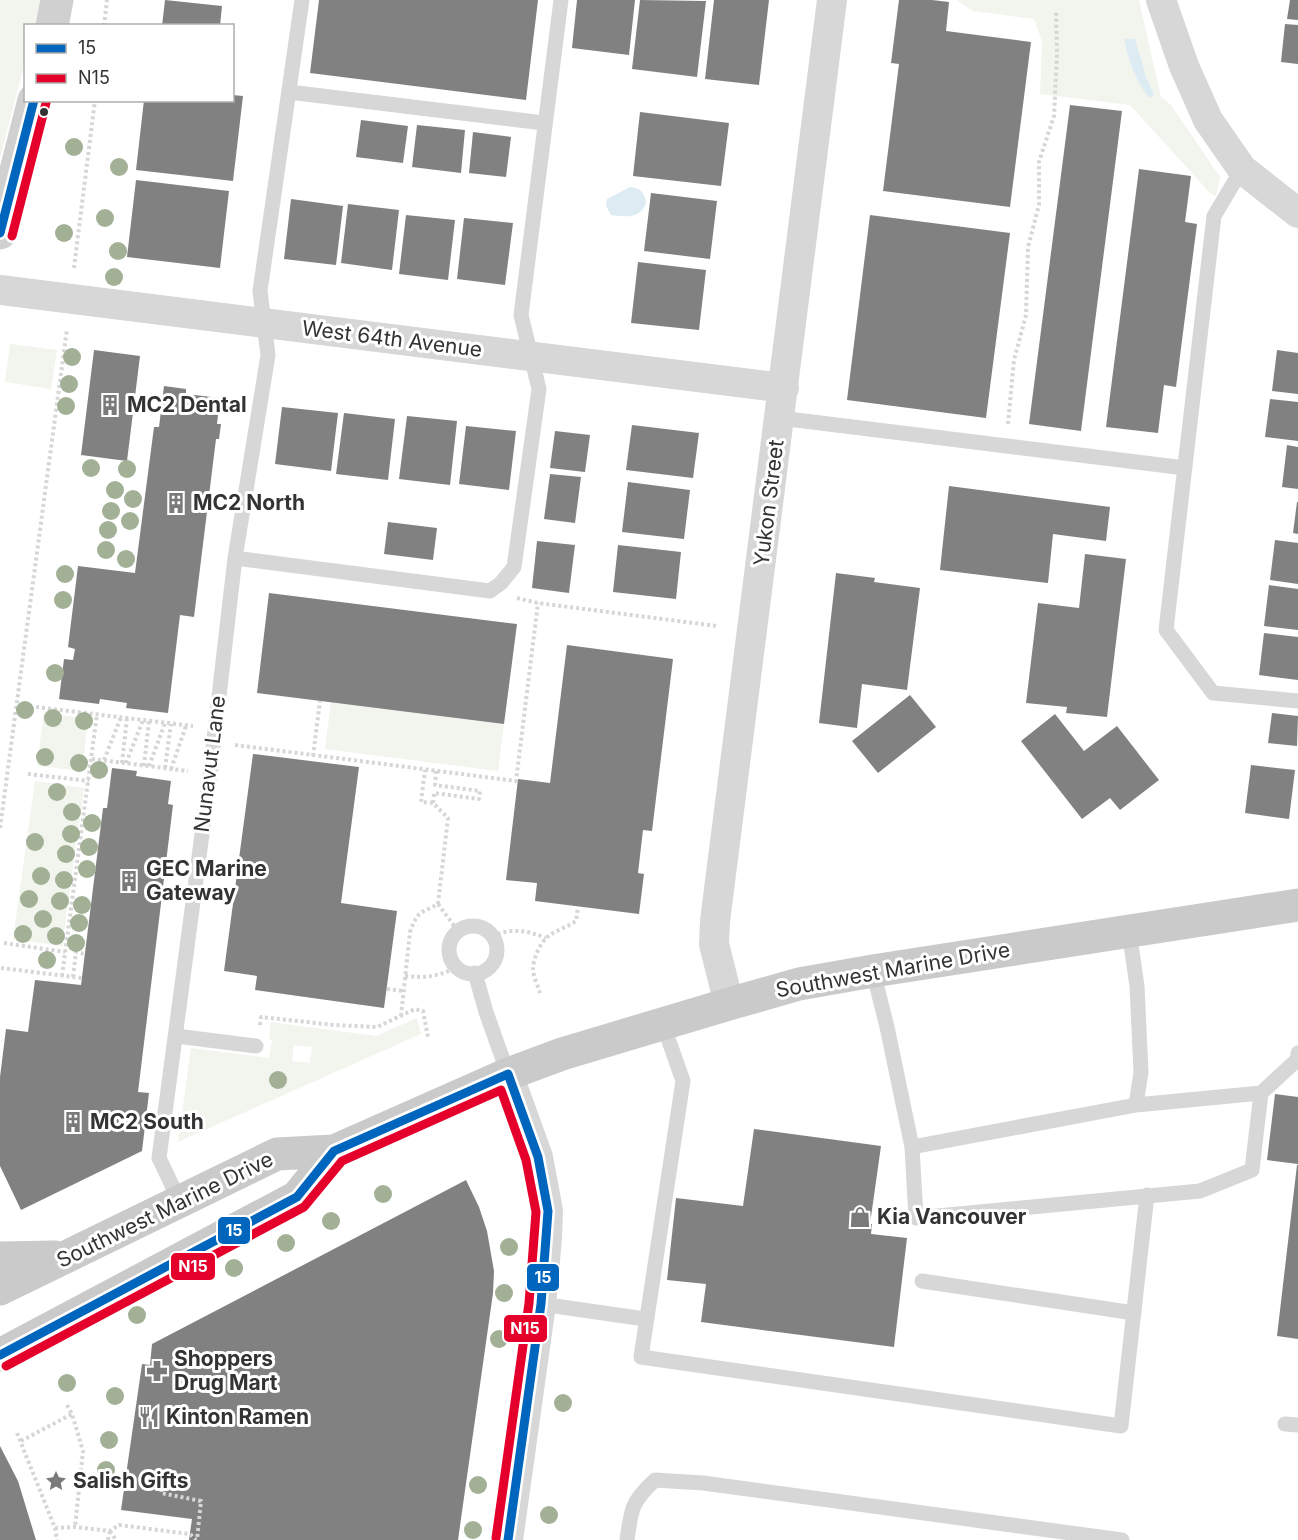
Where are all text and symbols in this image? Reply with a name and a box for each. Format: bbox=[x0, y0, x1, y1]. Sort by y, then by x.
legend bbox=[24, 24, 234, 102]
text: 15 bbox=[78, 37, 96, 58]
text: N15 bbox=[78, 67, 110, 88]
unlabelled marker bbox=[38, 106, 50, 118]
street label: West 64th Avenue bbox=[301, 315, 484, 362]
place label: MC2 Dental bbox=[127, 392, 247, 417]
building icon: MC2 Dental bbox=[98, 393, 122, 417]
street label: Yukon Street bbox=[748, 438, 789, 568]
place label: MC2 North bbox=[193, 490, 305, 515]
building icon: MC2 North bbox=[164, 491, 188, 515]
street label: Nunavut Lane bbox=[189, 694, 230, 834]
place label: GEC Marine Gateway bbox=[146, 856, 267, 905]
building icon: GEC Marine Gateway bbox=[117, 869, 141, 893]
street label: Southwest Marine Drive bbox=[774, 937, 1012, 1002]
place label: MC2 South bbox=[90, 1109, 204, 1134]
building icon: MC2 South bbox=[61, 1110, 85, 1134]
street label: Southwest Marine Drive bbox=[53, 1146, 277, 1273]
place label: Kia Vancouver bbox=[877, 1204, 1027, 1229]
shop icon: Kia Vancouver bbox=[848, 1205, 872, 1229]
line badge: 15 bbox=[217, 1216, 251, 1245]
text: 15 bbox=[225, 1220, 243, 1240]
line badge: N15 bbox=[170, 1252, 216, 1281]
text: N15 bbox=[178, 1256, 208, 1276]
line badge: 15 bbox=[526, 1263, 560, 1292]
text: 15 bbox=[534, 1267, 552, 1287]
line badge: N15 bbox=[503, 1314, 548, 1343]
text: N15 bbox=[510, 1318, 540, 1338]
place label: Shoppers Drug Mart bbox=[174, 1346, 278, 1395]
pharmacy icon: Shoppers Drug Mart bbox=[145, 1359, 169, 1383]
place label: Kinton Ramen bbox=[166, 1404, 309, 1429]
restaurant icon: Kinton Ramen bbox=[137, 1405, 161, 1429]
place label: Salish Gifts bbox=[73, 1468, 188, 1493]
place icon: Salish Gifts bbox=[44, 1469, 68, 1493]

